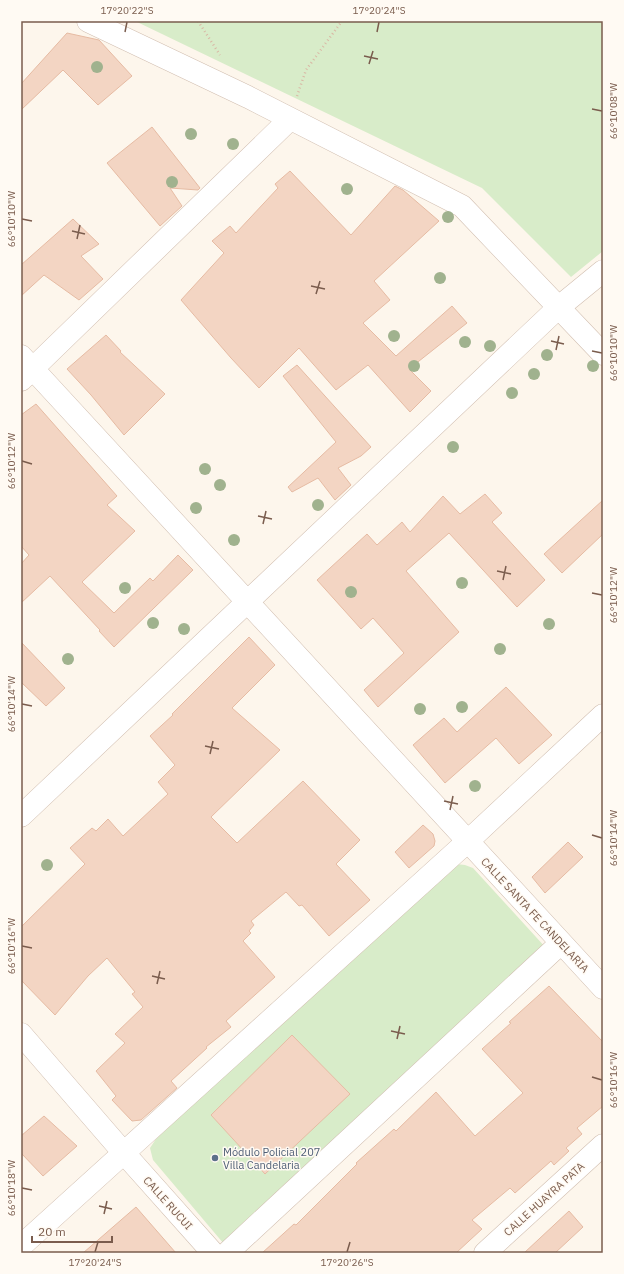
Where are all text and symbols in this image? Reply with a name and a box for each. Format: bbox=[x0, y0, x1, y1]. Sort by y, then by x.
text: 17°20'22"S bbox=[100, 4, 154, 17]
text: 17°20'24"S bbox=[352, 4, 406, 17]
text: 66°10'08"W bbox=[607, 83, 620, 139]
text: 66°10'10"W bbox=[5, 191, 18, 247]
text: 66°10'10"W bbox=[607, 325, 620, 381]
text: 66°10'12"W bbox=[5, 433, 18, 489]
text: 66°10'12"W bbox=[607, 567, 620, 623]
text: 66°10'14"W bbox=[5, 676, 18, 732]
text: 66°10'14"W bbox=[607, 810, 620, 866]
street label: CALLE SANTA FE CANDELARIA bbox=[478, 855, 592, 975]
text: 66°10'16"W bbox=[5, 918, 18, 974]
text: 66°10'16"W bbox=[607, 1052, 620, 1108]
place label: Módulo Policial 207 Villa Candelaria bbox=[223, 1145, 320, 1172]
marker: Módulo Policial 207 Villa Candelaria bbox=[210, 1153, 220, 1163]
street label: CALLE HUAYRA PATA bbox=[501, 1159, 587, 1239]
text: 66°10'18"W bbox=[5, 1160, 18, 1216]
street label: CALLE RUCUI bbox=[140, 1173, 196, 1233]
scale bar bbox=[32, 1218, 112, 1244]
text: 20 m bbox=[38, 1224, 66, 1239]
text: 17°20'24"S bbox=[68, 1256, 122, 1269]
text: 17°20'26"S bbox=[320, 1256, 374, 1269]

